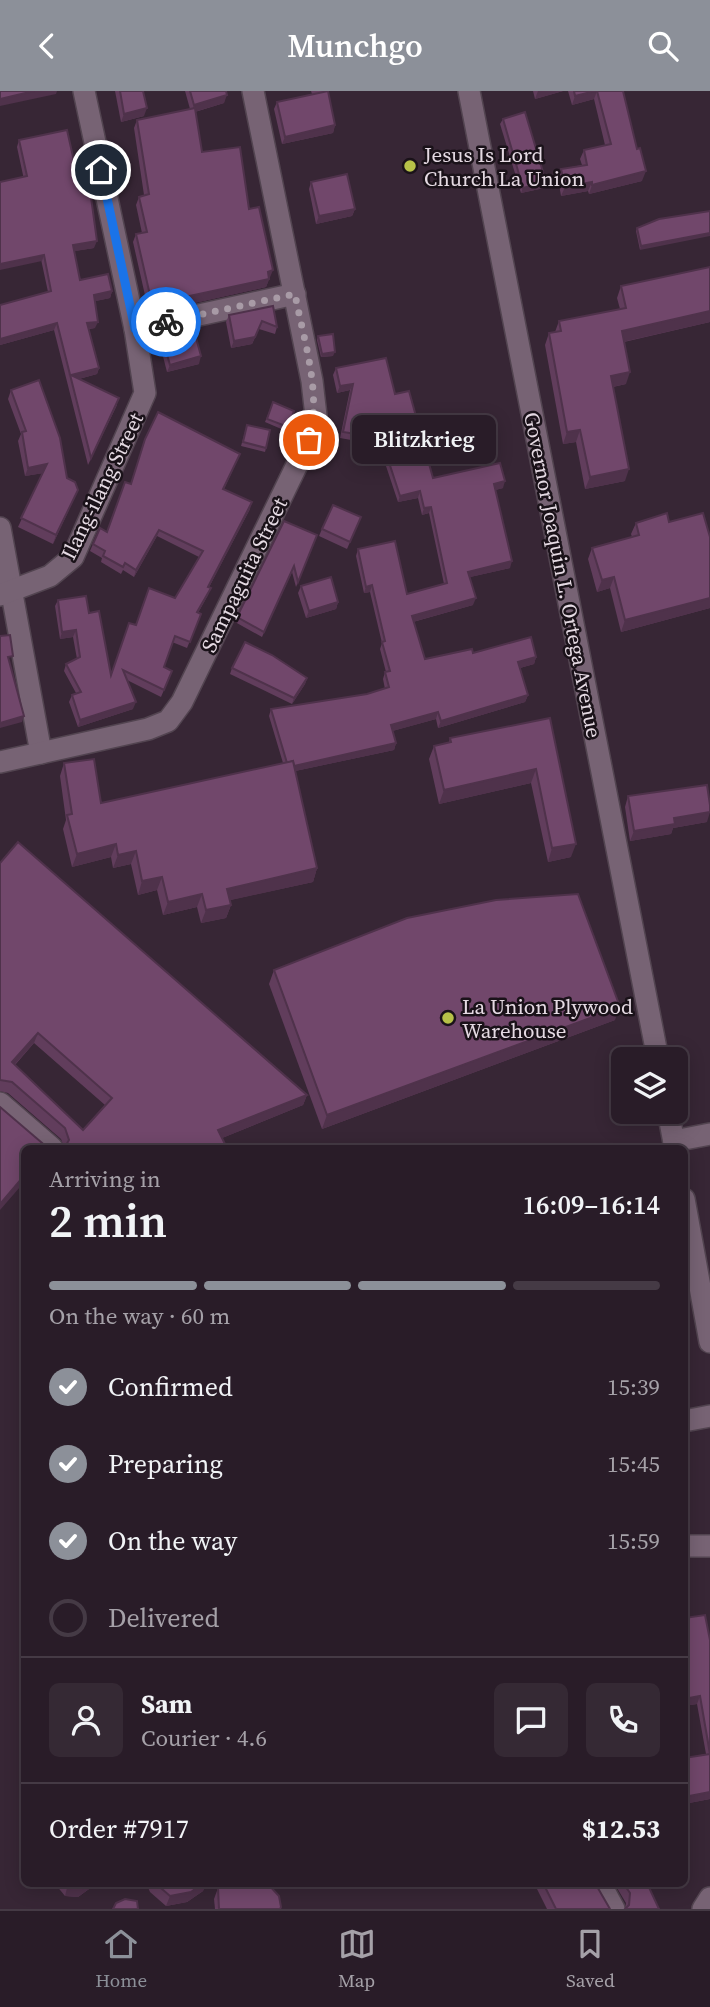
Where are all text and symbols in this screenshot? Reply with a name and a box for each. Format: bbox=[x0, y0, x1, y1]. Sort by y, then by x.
text: Munchgo bbox=[287, 24, 423, 68]
icon: back bbox=[28, 27, 66, 65]
icon: search bbox=[644, 27, 682, 65]
pin bbox=[71, 140, 131, 200]
place label: Jesus Is Lord Church La Union bbox=[423, 140, 584, 193]
icon: home bbox=[82, 151, 120, 189]
marker: Jesus Is Lord Church La Union bbox=[402, 158, 418, 174]
courier bbox=[131, 287, 201, 357]
icon: bike bbox=[147, 303, 185, 341]
street label: Ilang-ilang Street bbox=[54, 407, 150, 564]
pin bbox=[279, 410, 339, 470]
street label: Governor Joaquin L. Ortega Avenue bbox=[517, 410, 609, 740]
callout: Blitzkrieg bbox=[351, 415, 494, 465]
icon: bag bbox=[290, 421, 328, 459]
text: Blitzkrieg bbox=[373, 423, 475, 455]
street label: Sampaguita Street bbox=[194, 493, 294, 657]
place label: La Union Plywood Warehouse bbox=[462, 992, 633, 1045]
marker: La Union Plywood Warehouse bbox=[440, 1010, 456, 1026]
map controls bbox=[611, 1047, 688, 1124]
button: layers bbox=[611, 1047, 688, 1124]
text: Arriving in bbox=[49, 1163, 161, 1195]
text: 16:09–16:14 bbox=[523, 1187, 660, 1223]
text: 2 min bbox=[49, 1189, 167, 1252]
text: On the way · 60 m bbox=[49, 1300, 230, 1332]
icon: check bbox=[49, 1368, 87, 1406]
text: Confirmed bbox=[108, 1369, 233, 1405]
text: 15:39 bbox=[607, 1371, 660, 1403]
icon: check bbox=[49, 1445, 87, 1483]
text: Preparing bbox=[108, 1446, 223, 1482]
text: 15:45 bbox=[607, 1448, 660, 1480]
icon: check bbox=[49, 1522, 87, 1560]
text: On the way bbox=[108, 1523, 237, 1559]
text: 15:59 bbox=[607, 1525, 660, 1557]
text: Delivered bbox=[108, 1600, 219, 1636]
button: person bbox=[49, 1683, 123, 1757]
button: chat bbox=[494, 1683, 568, 1757]
button: phone bbox=[586, 1683, 660, 1757]
text: Sam bbox=[141, 1686, 192, 1722]
text: Courier · 4.6 bbox=[141, 1722, 267, 1754]
text: Order #7917 bbox=[49, 1811, 189, 1847]
text: $12.53 bbox=[582, 1811, 660, 1847]
tab: Home bbox=[95, 1925, 147, 1993]
tab: Map bbox=[338, 1925, 376, 1993]
tab: Saved bbox=[566, 1925, 615, 1993]

